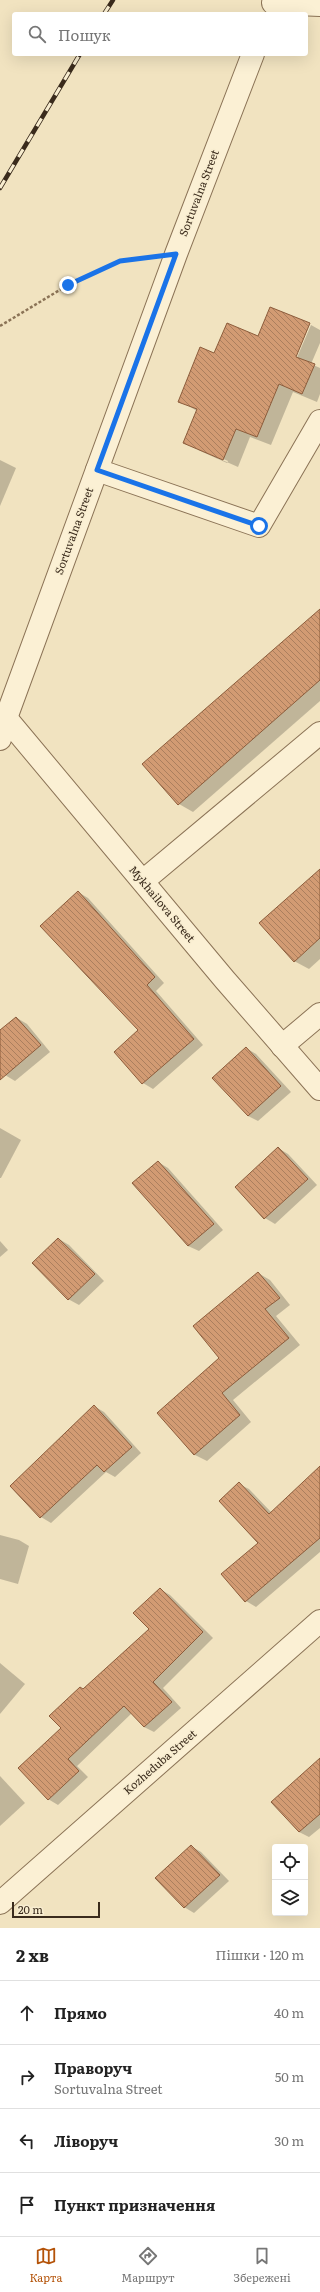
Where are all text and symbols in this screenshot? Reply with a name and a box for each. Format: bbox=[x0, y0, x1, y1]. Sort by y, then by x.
search box bbox=[12, 12, 308, 56]
icon: search bbox=[26, 23, 48, 45]
text: Пошук bbox=[58, 23, 111, 46]
street label: Sortuvalna Street bbox=[174, 146, 222, 238]
route end bbox=[59, 276, 77, 294]
street label: Sortuvalna Street bbox=[50, 484, 96, 577]
route start bbox=[250, 517, 268, 535]
street label: Mykhailova Street bbox=[126, 862, 200, 946]
street label: Kozheduba Street bbox=[119, 1725, 200, 1798]
map controls bbox=[272, 1844, 308, 1916]
button: locate bbox=[272, 1844, 308, 1880]
button: layers bbox=[272, 1880, 308, 1916]
scale bar bbox=[12, 1900, 100, 1919]
text: 20 m bbox=[18, 1901, 43, 1917]
text: 2 хв bbox=[16, 1942, 49, 1967]
text: Пішки · 120 m bbox=[215, 1945, 304, 1964]
text: Прямо bbox=[54, 2001, 107, 2024]
icon: ahead bbox=[16, 2002, 38, 2024]
text: 40 m bbox=[274, 2003, 304, 2022]
text: Праворуч bbox=[54, 2056, 132, 2079]
icon: right bbox=[16, 2066, 38, 2088]
text: 50 m bbox=[275, 2067, 304, 2086]
text: Sortuvalna Street bbox=[54, 2079, 163, 2098]
text: Ліворуч bbox=[54, 2129, 118, 2152]
icon: left bbox=[16, 2130, 38, 2152]
text: 30 m bbox=[274, 2131, 304, 2150]
text: Пункт призначення bbox=[54, 2193, 215, 2216]
icon: arrive bbox=[16, 2194, 38, 2216]
tab: Карта bbox=[29, 2245, 62, 2285]
tab: Маршрут bbox=[121, 2245, 175, 2285]
tab: Збережені bbox=[234, 2245, 291, 2285]

